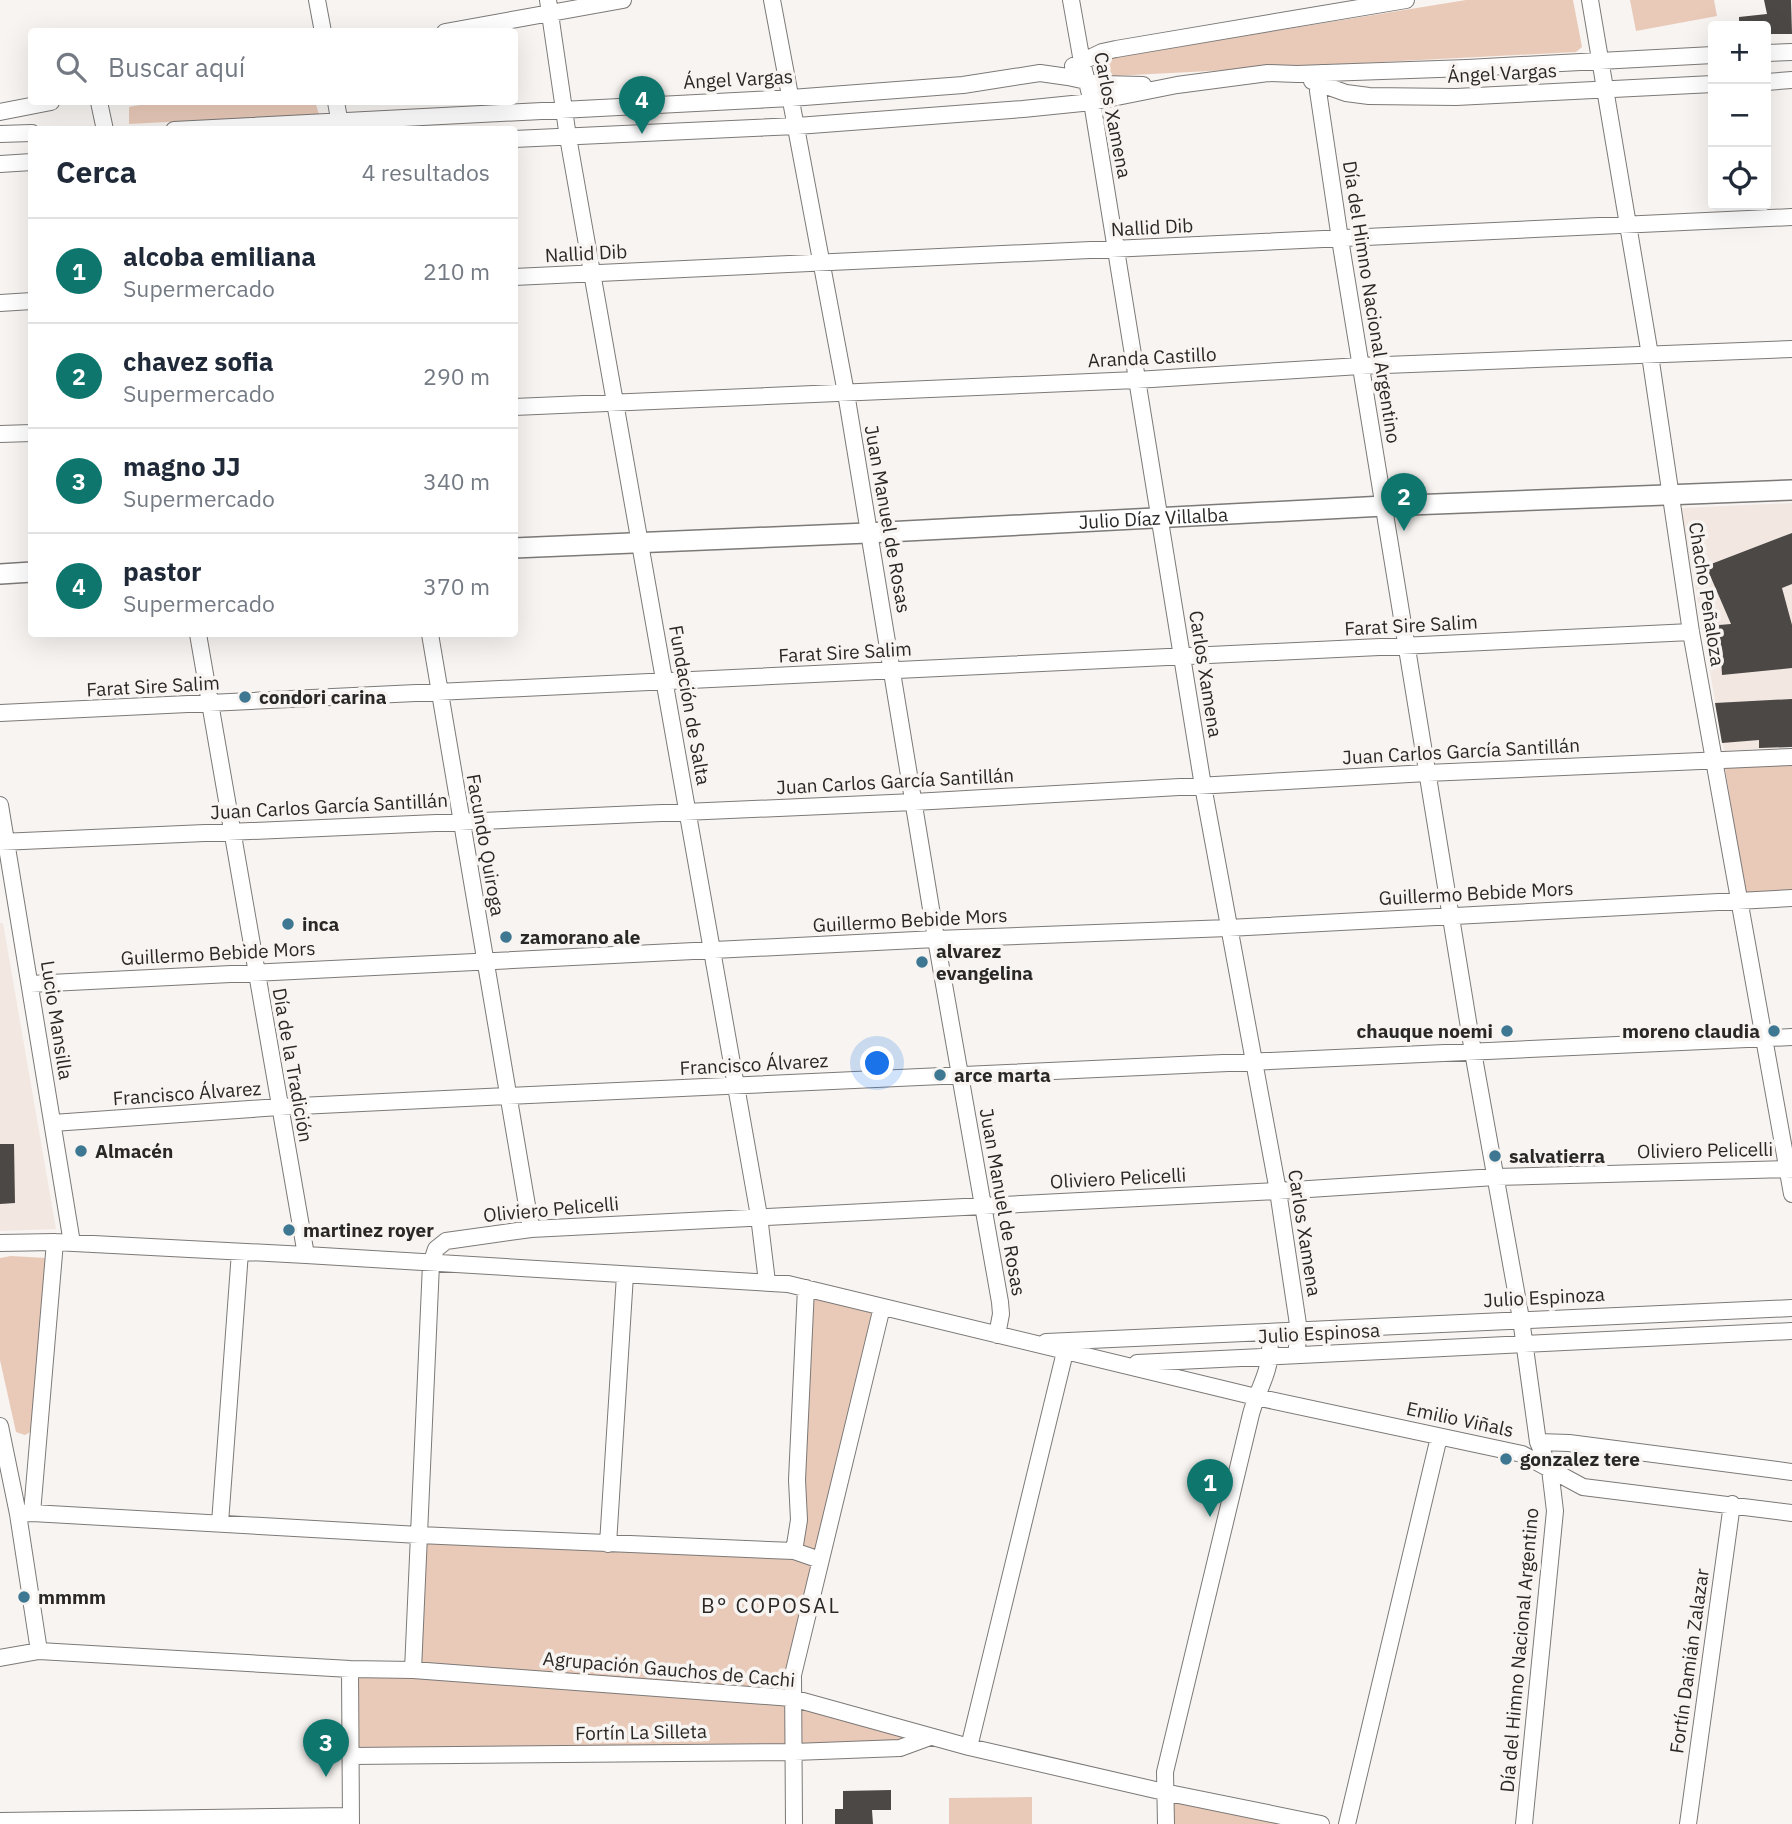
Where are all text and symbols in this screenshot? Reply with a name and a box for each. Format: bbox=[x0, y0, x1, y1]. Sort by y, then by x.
map controls bbox=[1708, 21, 1771, 210]
button: + bbox=[1708, 21, 1771, 84]
search box bbox=[28, 28, 518, 105]
icon: search bbox=[52, 48, 90, 86]
text: Buscar aquí bbox=[108, 50, 245, 84]
street label: Carlos Xamena bbox=[1089, 50, 1137, 180]
street label: Ángel Vargas bbox=[1446, 58, 1558, 88]
street label: Ángel Vargas bbox=[682, 64, 794, 94]
pin: 4 bbox=[619, 76, 665, 134]
button: − bbox=[1708, 84, 1771, 147]
button: locate bbox=[1708, 147, 1771, 210]
text: Cerca bbox=[56, 152, 137, 191]
text: 4 resultados bbox=[362, 157, 490, 187]
street label: Día del Himno Nacional Argentino bbox=[1338, 159, 1406, 445]
street label: Nallid Dib bbox=[1110, 213, 1194, 241]
text: alcoba emiliana bbox=[123, 239, 316, 273]
street label: Nallid Dib bbox=[544, 239, 628, 267]
text: 1 bbox=[72, 256, 86, 286]
text: 210 m bbox=[423, 256, 490, 286]
text: Supermercado bbox=[123, 273, 275, 303]
street label: Aranda Castillo bbox=[1087, 342, 1217, 372]
text: chavez sofia bbox=[123, 344, 274, 378]
text: 2 bbox=[72, 361, 86, 391]
text: 290 m bbox=[423, 361, 490, 391]
text: Supermercado bbox=[123, 378, 275, 408]
street label: Juan Manuel de Rosas bbox=[860, 423, 916, 615]
text: magno JJ bbox=[123, 449, 240, 483]
text: 3 bbox=[72, 466, 86, 496]
text: 340 m bbox=[423, 466, 490, 496]
pin: 2 bbox=[1381, 473, 1427, 531]
text: Supermercado bbox=[123, 483, 275, 513]
street label: Julio Díaz Villalba bbox=[1078, 502, 1229, 534]
street label: Chacho Peñaloza bbox=[1684, 520, 1730, 668]
text: pastor bbox=[123, 554, 202, 588]
text: 4 bbox=[72, 571, 86, 601]
text: 370 m bbox=[423, 571, 490, 601]
text: Supermercado bbox=[123, 588, 275, 618]
street label: Carlos Xamena bbox=[1184, 609, 1228, 739]
street label: Farat Sire Salim bbox=[1344, 610, 1478, 640]
street label: Fundación de Salta bbox=[664, 623, 716, 787]
street label: Farat Sire Salim bbox=[778, 637, 912, 667]
street label: Farat Sire Salim bbox=[86, 671, 220, 701]
place label: condori carina bbox=[259, 685, 387, 709]
marker: condori carina bbox=[237, 689, 253, 705]
street label: Juan Carlos García Santillán bbox=[1341, 733, 1581, 769]
street label: Juan Carlos García Santillán bbox=[775, 763, 1015, 799]
street label: Facundo Quiroga bbox=[462, 772, 510, 918]
street label: Juan Carlos García Santillán bbox=[209, 788, 449, 824]
street label: Guillermo Bebide Mors bbox=[1378, 876, 1574, 910]
street label: Guillermo Bebide Mors bbox=[812, 903, 1008, 937]
place label: inca bbox=[302, 912, 340, 936]
marker: inca bbox=[280, 916, 296, 932]
place label: zamorano ale bbox=[520, 925, 640, 949]
marker: zamorano ale bbox=[498, 929, 514, 945]
street label: Guillermo Bebide Mors bbox=[120, 936, 316, 970]
place label: alvarez evangelina bbox=[936, 939, 1033, 985]
marker: alvarez evangelina bbox=[914, 954, 930, 970]
street label: Lucio Mansilla bbox=[36, 959, 78, 1081]
street label: Día de la Tradición bbox=[268, 986, 318, 1144]
place label: chauque noemi bbox=[1357, 1019, 1493, 1043]
place label: moreno claudia bbox=[1622, 1019, 1760, 1043]
marker: chauque noemi bbox=[1499, 1023, 1515, 1039]
marker: moreno claudia bbox=[1766, 1023, 1782, 1039]
your location bbox=[860, 1046, 894, 1080]
street label: Francisco Álvarez bbox=[679, 1048, 829, 1080]
place label: arce marta bbox=[954, 1063, 1051, 1087]
marker: arce marta bbox=[932, 1067, 948, 1083]
street label: Francisco Álvarez bbox=[112, 1076, 262, 1110]
street label: Juan Manuel de Rosas bbox=[975, 1106, 1031, 1298]
street label: Oliviero Pelicelli bbox=[1637, 1137, 1773, 1163]
place label: Almacén bbox=[95, 1139, 173, 1163]
marker: Almacén bbox=[73, 1143, 89, 1159]
place label: salvatierra bbox=[1509, 1144, 1605, 1168]
marker: salvatierra bbox=[1487, 1148, 1503, 1164]
street label: Oliviero Pelicelli bbox=[1049, 1162, 1187, 1194]
street label: Carlos Xamena bbox=[1283, 1168, 1327, 1298]
street label: Oliviero Pelicelli bbox=[482, 1191, 620, 1227]
place label: martinez royer bbox=[303, 1218, 434, 1242]
marker: martinez royer bbox=[281, 1222, 297, 1238]
street label: Julio Espinoza bbox=[1482, 1282, 1606, 1312]
street label: Julio Espinosa bbox=[1257, 1318, 1381, 1348]
street label: Emilio Viñals bbox=[1404, 1396, 1516, 1442]
place label: gonzalez tere bbox=[1520, 1447, 1640, 1471]
marker: gonzalez tere bbox=[1498, 1451, 1514, 1467]
pin: 1 bbox=[1187, 1459, 1233, 1517]
street label: Día del Himno Nacional Argentino bbox=[1495, 1507, 1543, 1793]
street label: Fortín Damián Zalazar bbox=[1664, 1567, 1714, 1755]
place label: mmmm bbox=[38, 1585, 106, 1609]
marker: mmmm bbox=[16, 1589, 32, 1605]
district label: B° COPOSAL bbox=[701, 1591, 841, 1619]
street label: Agrupación Gauchos de Cachi bbox=[542, 1646, 796, 1692]
pin: 3 bbox=[303, 1719, 349, 1777]
street label: Fortín La Silleta bbox=[575, 1719, 707, 1745]

